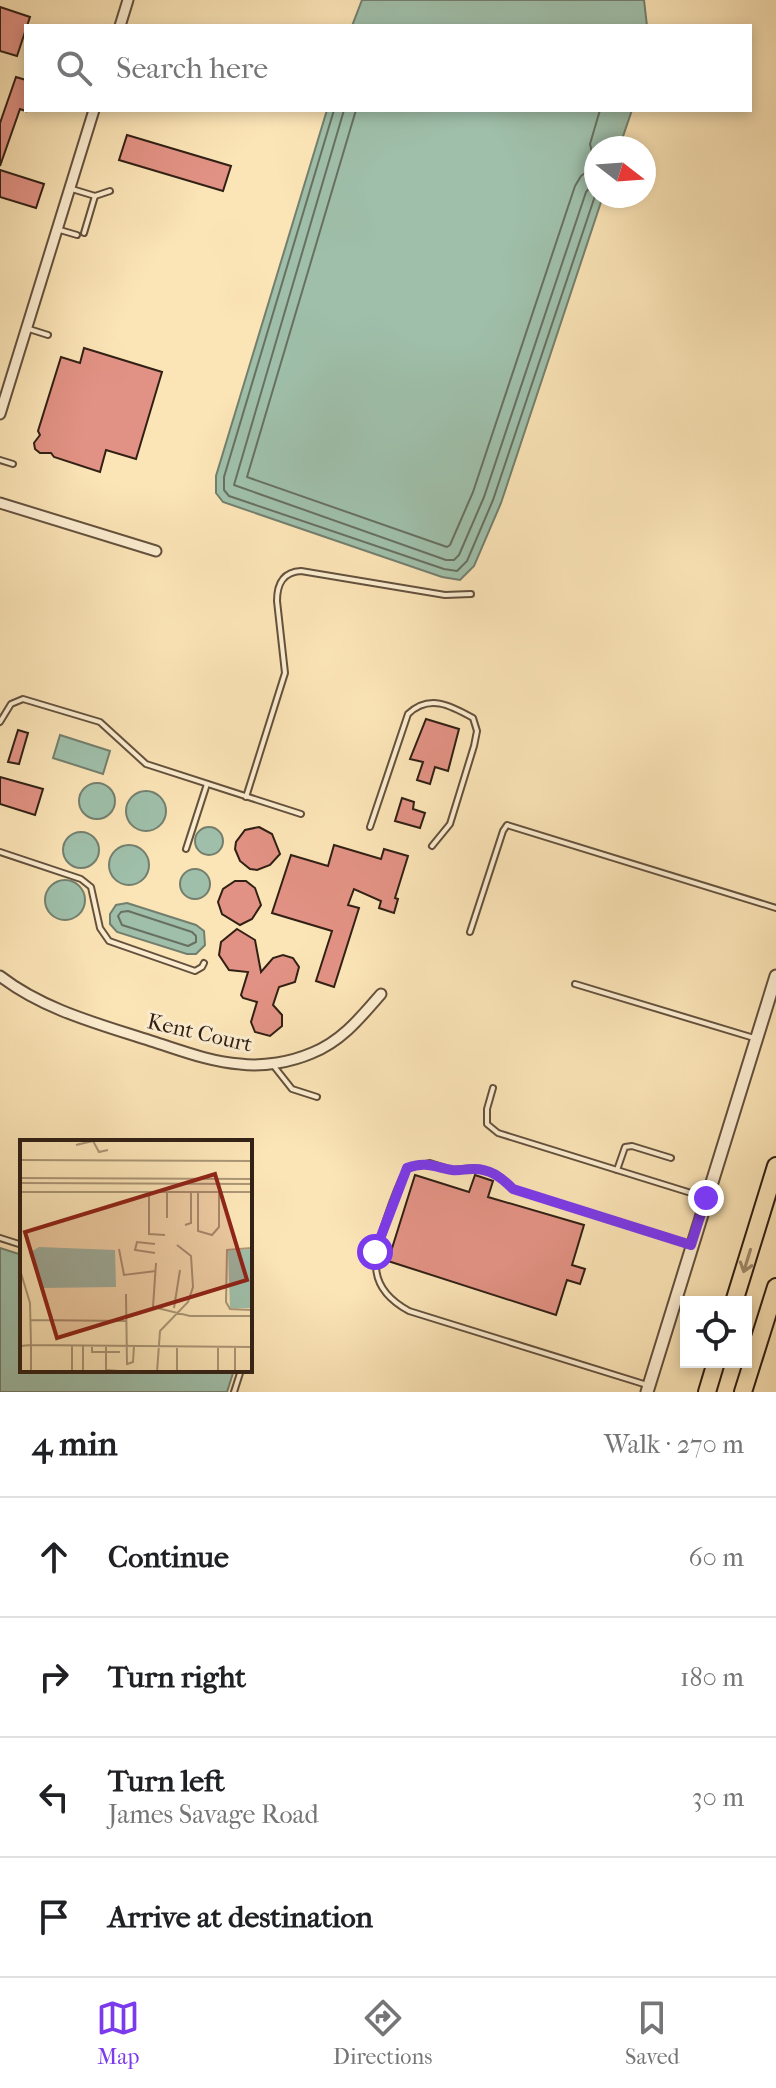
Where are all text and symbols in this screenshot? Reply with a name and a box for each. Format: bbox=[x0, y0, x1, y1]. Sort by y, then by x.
search box bbox=[24, 24, 752, 112]
icon: search bbox=[52, 46, 96, 90]
text: Search here bbox=[116, 51, 268, 86]
north arrow bbox=[584, 136, 656, 208]
street label: Kent Court bbox=[145, 1008, 255, 1058]
inset map bbox=[20, 1140, 252, 1372]
route end bbox=[688, 1180, 724, 1216]
route start bbox=[357, 1234, 393, 1270]
one-way arrow bbox=[739, 1247, 754, 1273]
map controls bbox=[680, 1296, 752, 1368]
button: locate bbox=[680, 1296, 752, 1368]
text: 4 min bbox=[32, 1424, 117, 1464]
text: Walk · 270 m bbox=[604, 1429, 744, 1460]
icon: ahead bbox=[32, 1535, 76, 1579]
text: Continue bbox=[108, 1540, 229, 1575]
text: 60 m bbox=[688, 1542, 744, 1573]
icon: right bbox=[32, 1655, 76, 1699]
text: Turn right bbox=[108, 1660, 246, 1695]
text: 180 m bbox=[680, 1662, 744, 1693]
text: Turn left bbox=[108, 1764, 225, 1799]
icon: left bbox=[32, 1775, 76, 1819]
text: 30 m bbox=[692, 1782, 744, 1813]
text: James Savage Road bbox=[108, 1799, 319, 1830]
icon: arrive bbox=[32, 1895, 76, 1939]
text: Arrive at destination bbox=[108, 1900, 373, 1935]
tab: Map bbox=[96, 1996, 140, 2070]
tab: Directions bbox=[333, 1996, 432, 2070]
tab: Saved bbox=[625, 1996, 680, 2070]

